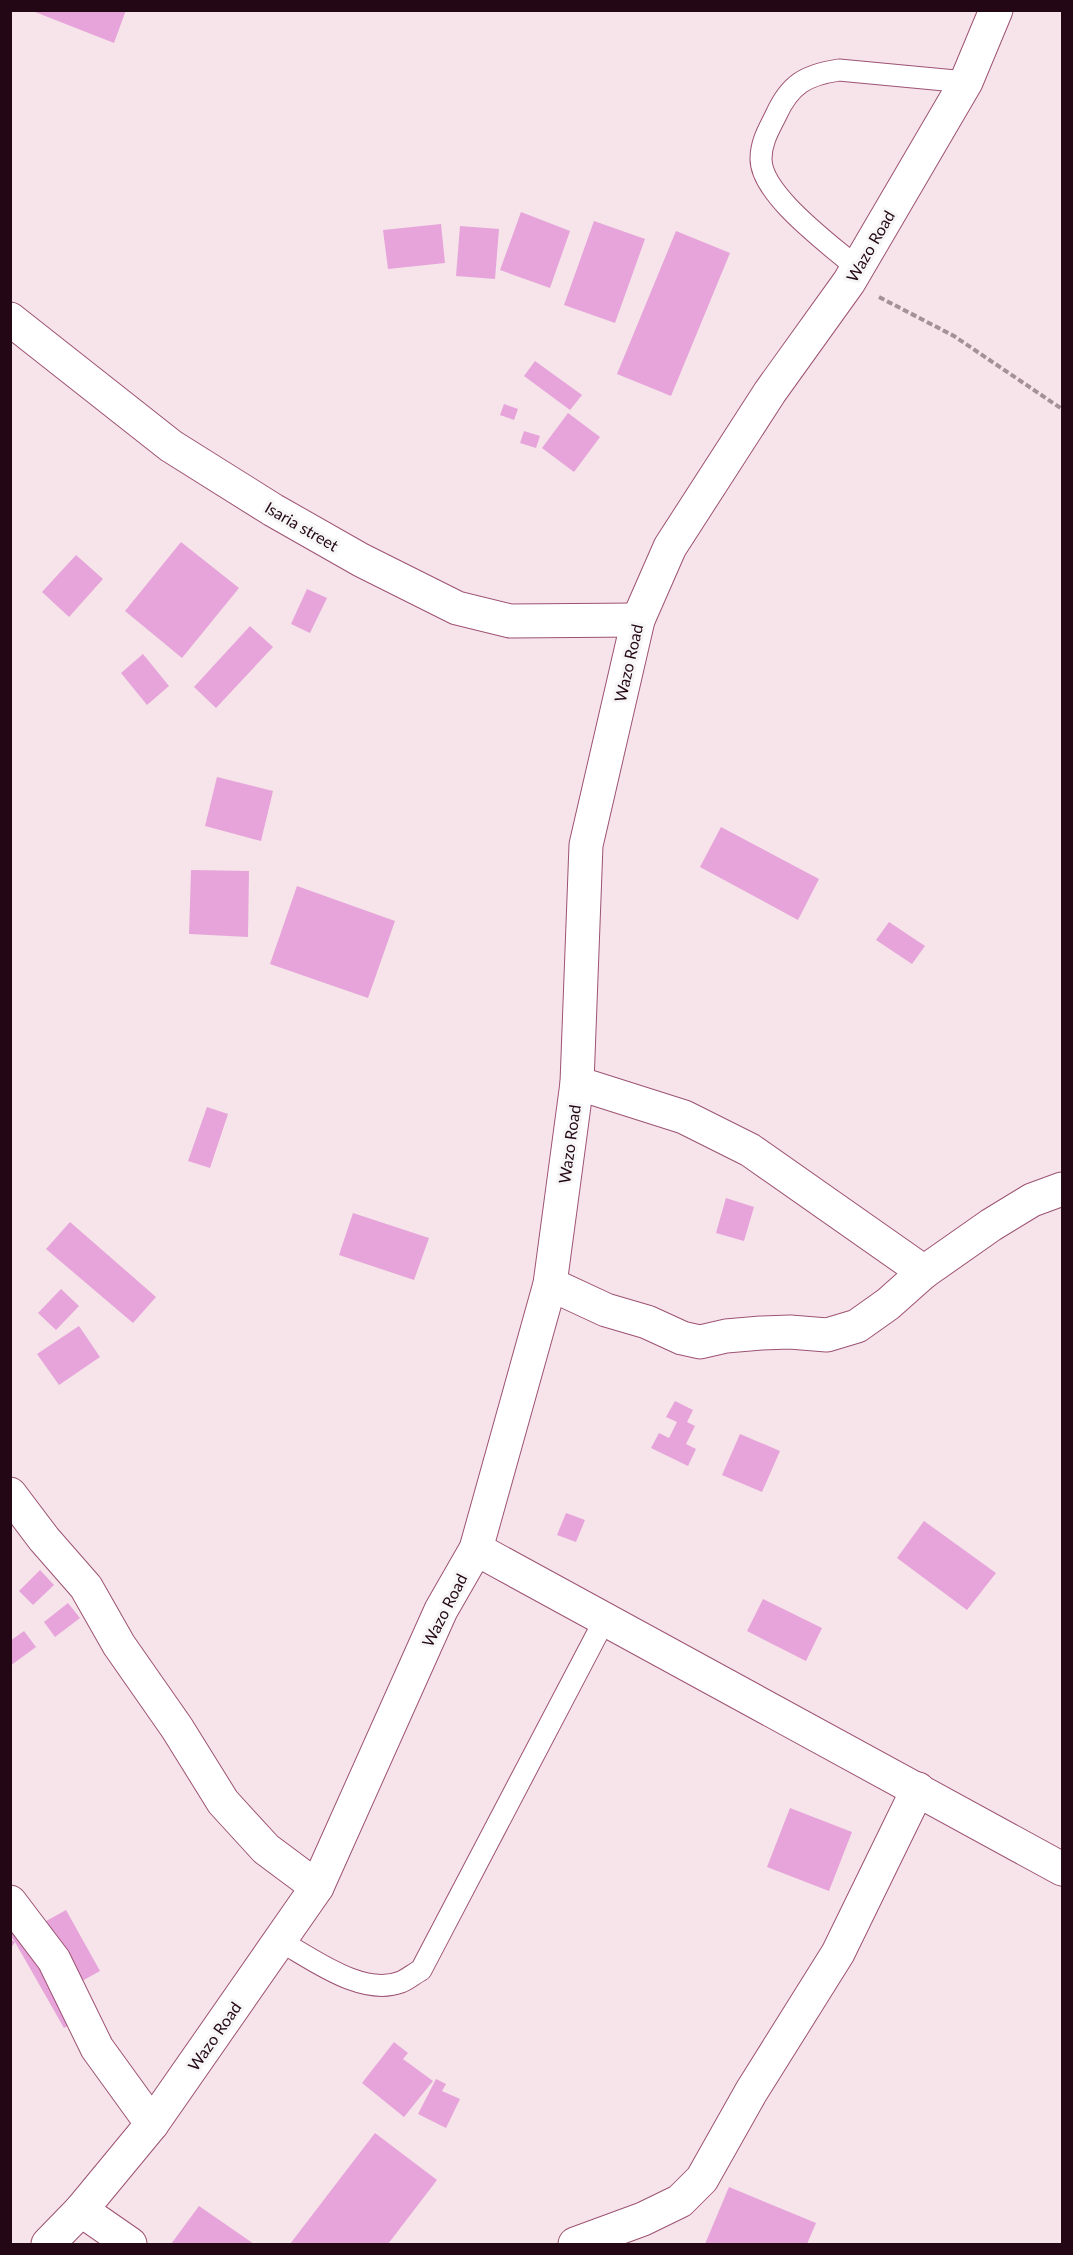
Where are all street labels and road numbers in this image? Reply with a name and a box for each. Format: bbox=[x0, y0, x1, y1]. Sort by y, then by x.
street label: Wazo Road bbox=[842, 207, 898, 285]
street label: Isaria street bbox=[262, 497, 342, 555]
street label: Wazo Road bbox=[610, 622, 646, 704]
street label: Wazo Road bbox=[554, 1103, 584, 1185]
street label: Wazo Road bbox=[418, 1570, 470, 1650]
street label: Wazo Road bbox=[183, 1998, 245, 2074]

